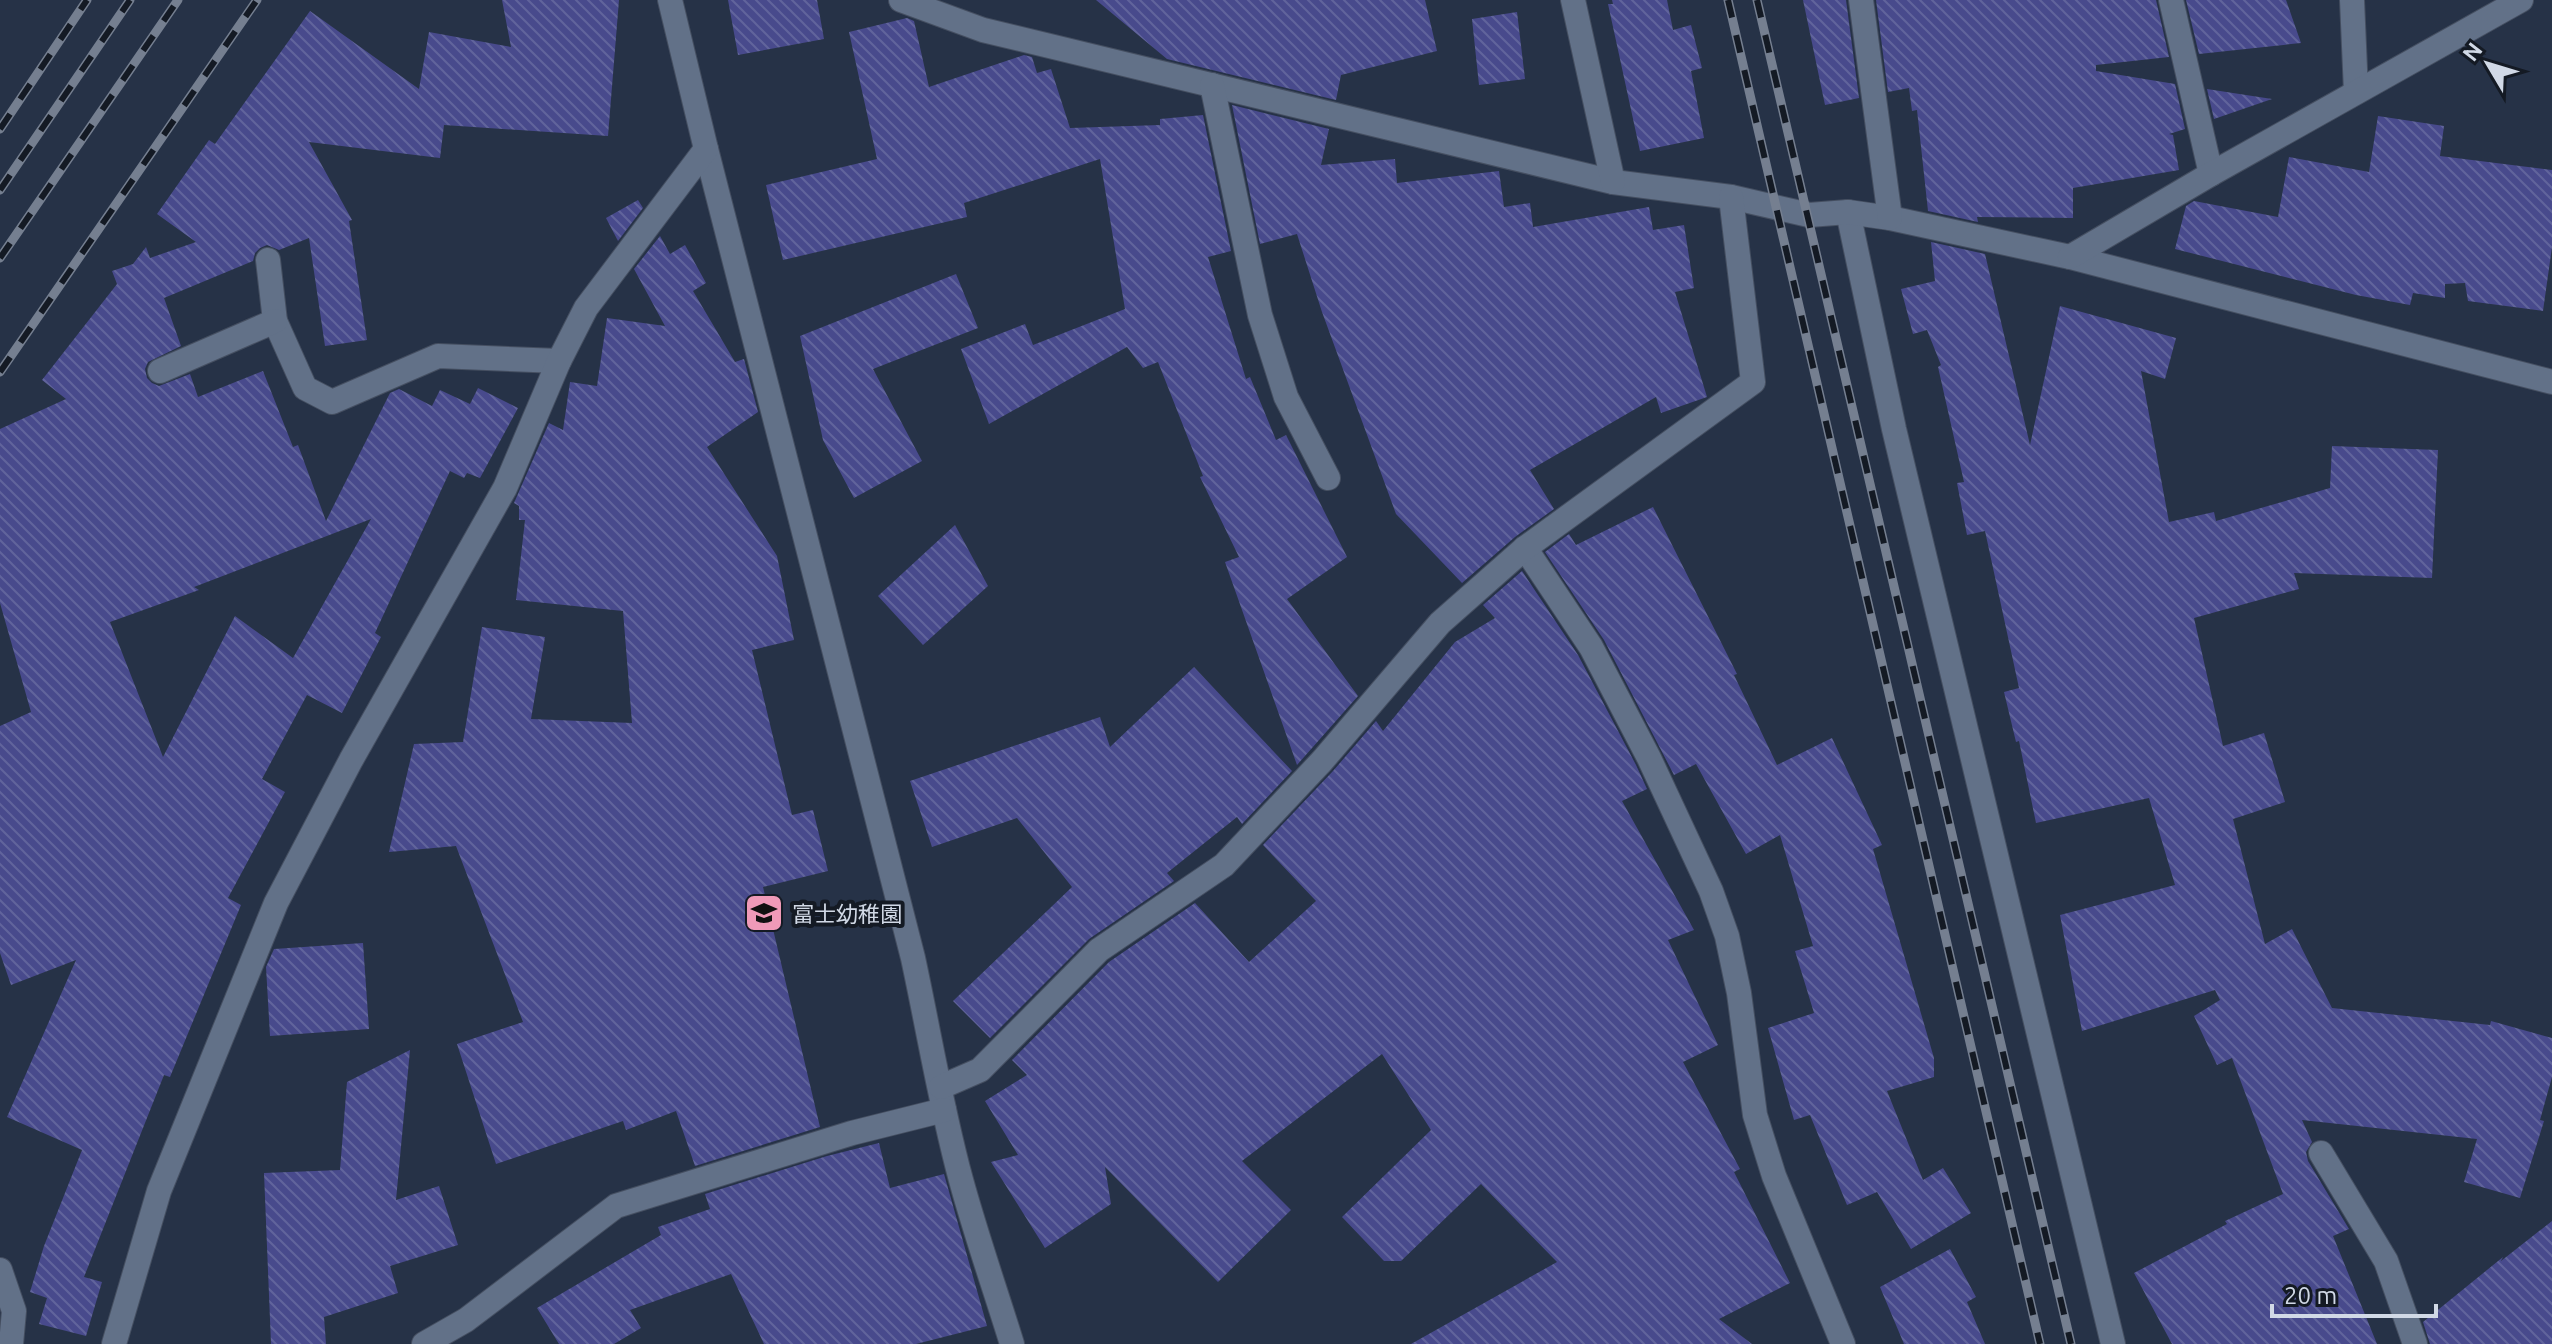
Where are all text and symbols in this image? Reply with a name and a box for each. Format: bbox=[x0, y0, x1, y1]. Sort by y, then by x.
north arrow bbox=[2448, 24, 2528, 104]
text: N bbox=[2457, 37, 2487, 66]
school or university icon: 富士幼稚園 bbox=[743, 892, 785, 934]
place label: 富士幼稚園 bbox=[792, 901, 902, 926]
scale bar bbox=[2272, 1268, 2436, 1318]
text: 20 m bbox=[2284, 1282, 2337, 1309]

